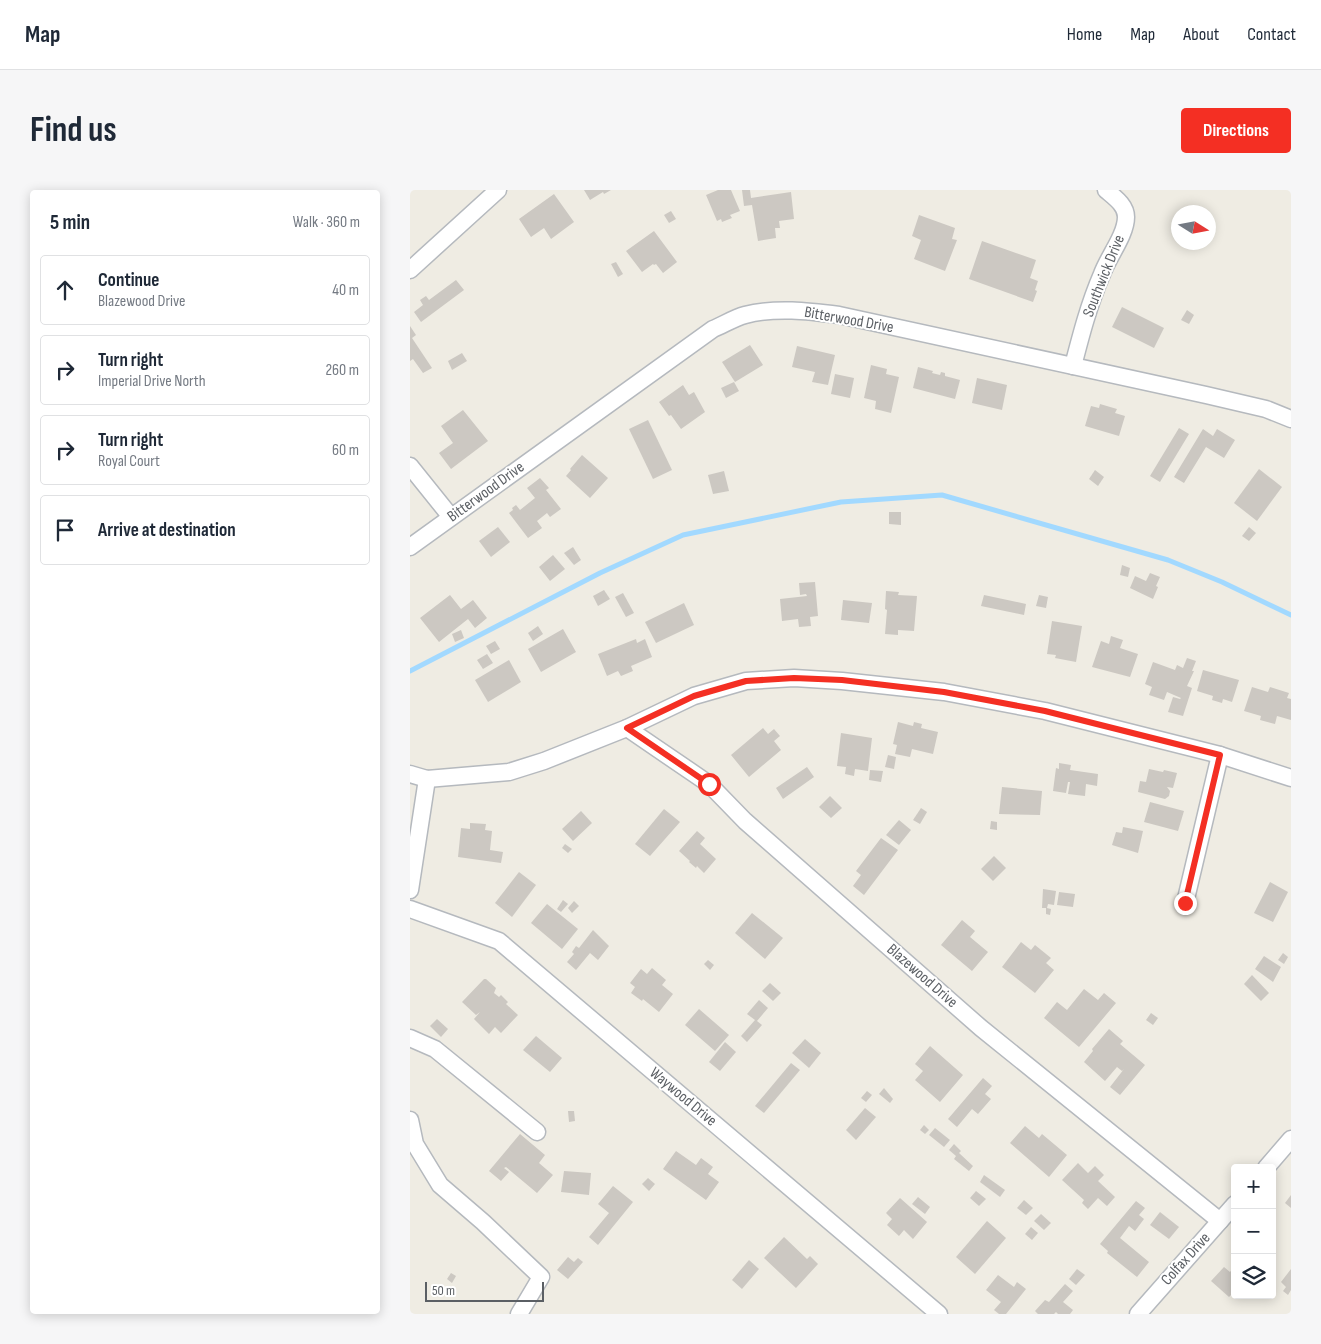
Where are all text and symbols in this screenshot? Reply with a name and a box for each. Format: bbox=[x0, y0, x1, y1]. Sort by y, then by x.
text: Map bbox=[25, 20, 60, 49]
text: Home bbox=[1067, 24, 1102, 45]
text: Map bbox=[1130, 24, 1155, 45]
text: About bbox=[1183, 24, 1219, 45]
text: Contact bbox=[1247, 24, 1296, 45]
button: Directions bbox=[1181, 108, 1291, 153]
text: Find us bbox=[30, 109, 117, 152]
north arrow bbox=[1171, 205, 1216, 250]
text: 5 min bbox=[50, 210, 90, 235]
text: Walk · 360 m bbox=[293, 213, 360, 232]
street label: Southwick Drive bbox=[1079, 232, 1129, 320]
text: Continue bbox=[98, 269, 159, 292]
icon: ahead bbox=[51, 276, 79, 304]
text: 40 m bbox=[332, 281, 359, 300]
text: Blazewood Drive bbox=[98, 292, 186, 311]
street label: Bitterwood Drive bbox=[803, 303, 895, 337]
text: Turn right bbox=[98, 349, 163, 372]
icon: right bbox=[51, 356, 79, 384]
text: 260 m bbox=[325, 361, 359, 380]
text: Imperial Drive North bbox=[98, 372, 206, 391]
text: Turn right bbox=[98, 429, 163, 452]
icon: right bbox=[51, 436, 79, 464]
text: 60 m bbox=[332, 441, 359, 460]
text: Royal Court bbox=[98, 452, 160, 471]
street label: Bitterwood Drive bbox=[444, 458, 528, 526]
icon: arrive bbox=[51, 516, 79, 544]
text: Arrive at destination bbox=[98, 519, 236, 542]
route start bbox=[698, 773, 721, 796]
route end bbox=[1174, 892, 1197, 915]
street label: Blazewood Drive bbox=[883, 940, 961, 1012]
street label: Waywood Drive bbox=[646, 1064, 720, 1130]
map controls bbox=[1231, 1164, 1276, 1299]
button: + bbox=[1231, 1164, 1276, 1209]
button: − bbox=[1231, 1209, 1276, 1254]
street label: Colfax Drive bbox=[1157, 1229, 1215, 1289]
button: layers bbox=[1231, 1254, 1276, 1299]
scale bar bbox=[425, 1279, 544, 1302]
text: 50 m bbox=[432, 1282, 455, 1299]

